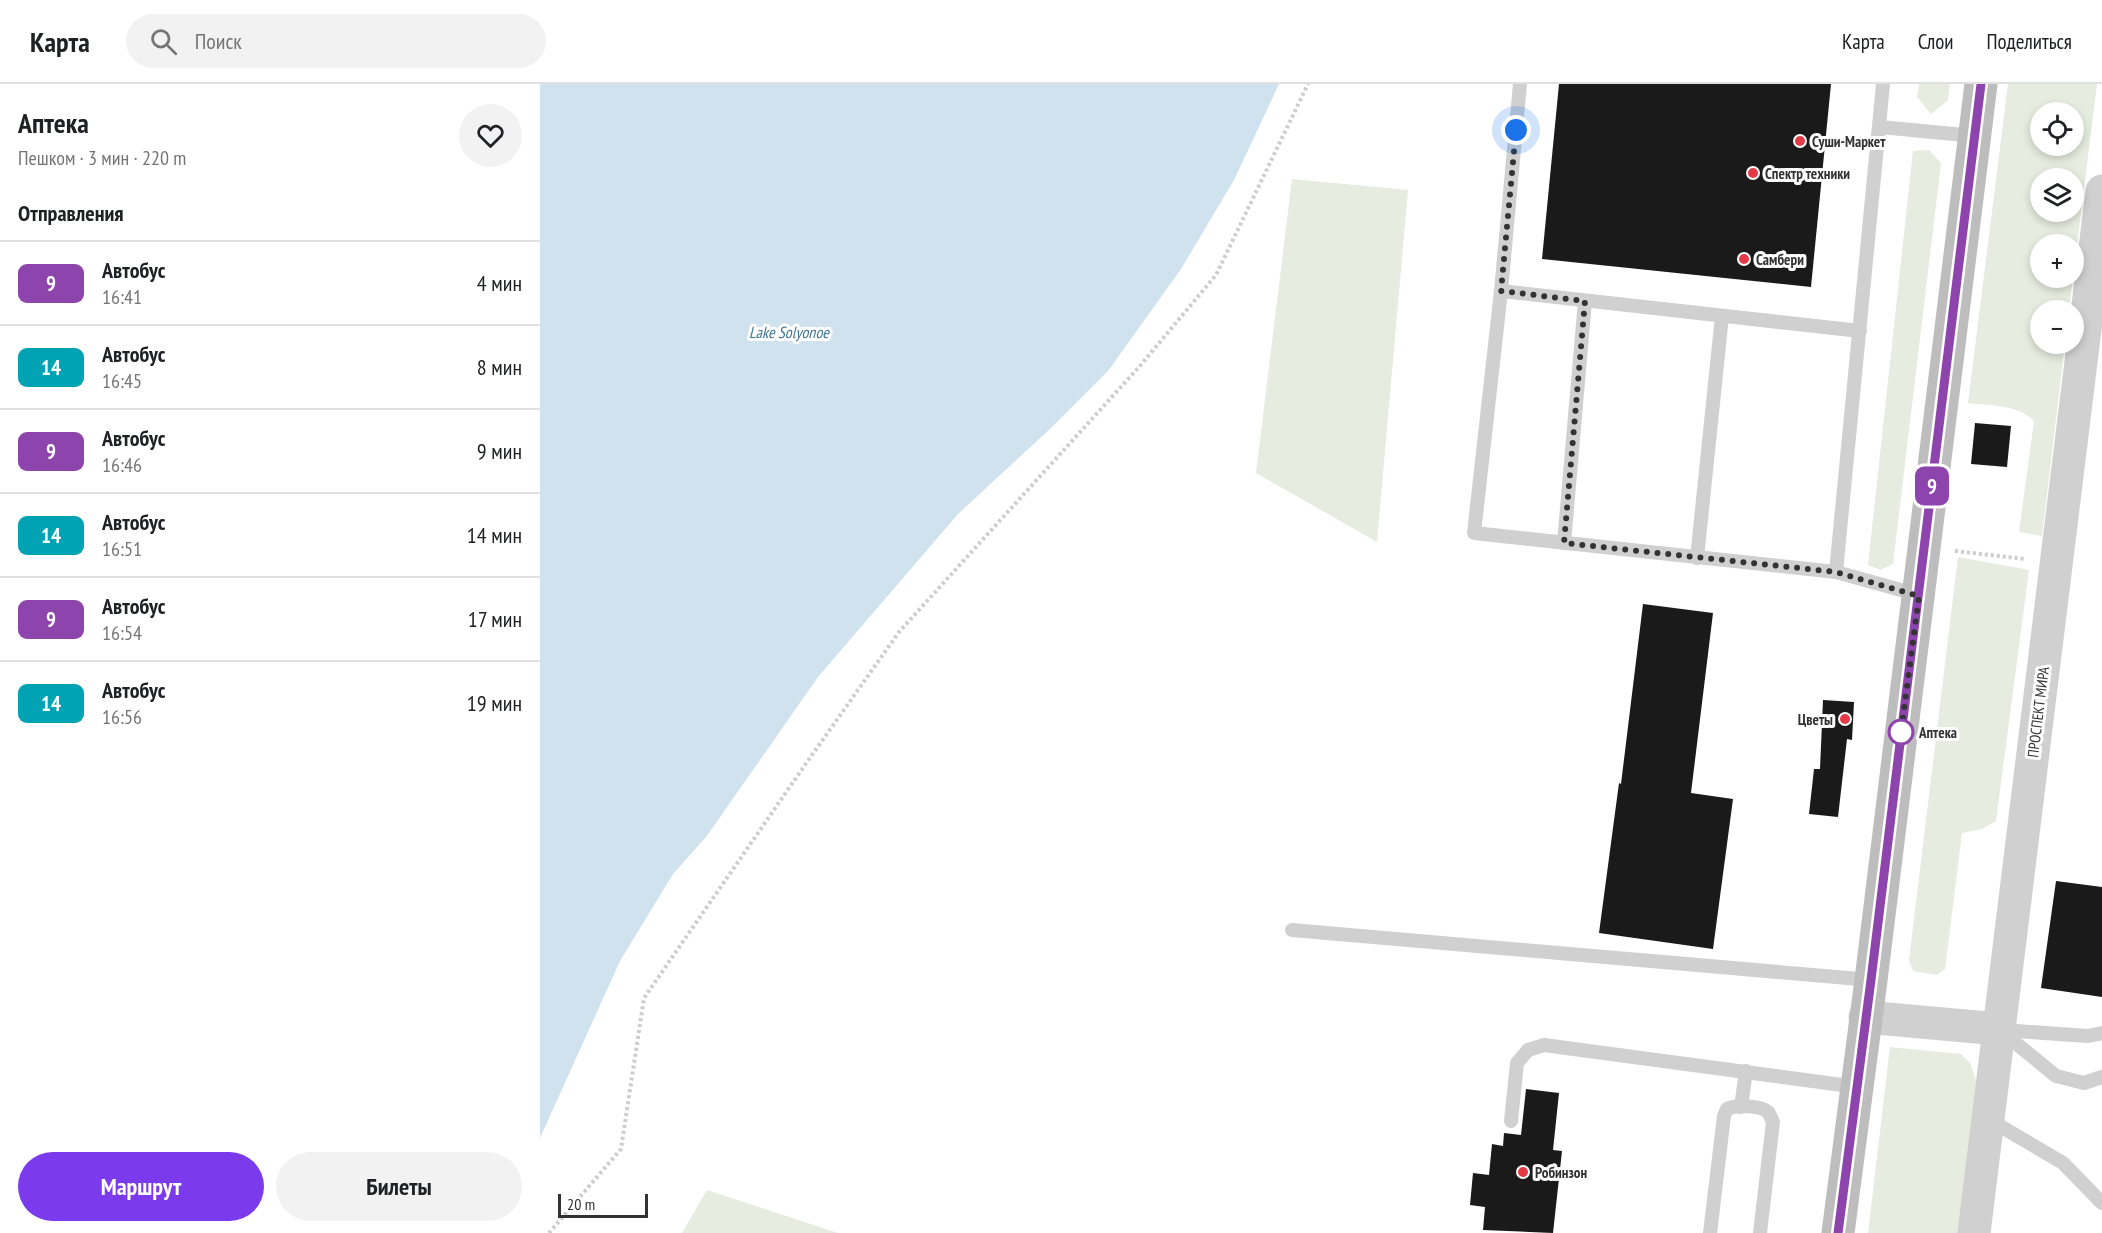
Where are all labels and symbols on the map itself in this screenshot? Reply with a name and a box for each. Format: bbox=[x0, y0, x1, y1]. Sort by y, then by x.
your location bbox=[1501, 115, 1531, 145]
place label: Суши-Маркет bbox=[1812, 132, 1886, 151]
marker: Суши-Маркет bbox=[1793, 134, 1807, 148]
place label: Спектр техники bbox=[1765, 164, 1850, 183]
marker: Спектр техники bbox=[1746, 166, 1760, 180]
place label: Самбери bbox=[1756, 250, 1804, 269]
marker: Самбери bbox=[1737, 252, 1751, 266]
water label: Lake Solyonoe bbox=[749, 322, 830, 342]
line badge: 9 bbox=[1912, 466, 1952, 506]
street label: ПРОСПЕКТ МИРА bbox=[2023, 665, 2053, 758]
place label: Цветы bbox=[1798, 710, 1833, 729]
marker: Цветы bbox=[1838, 712, 1852, 726]
marker: Аптека bbox=[1888, 719, 1914, 745]
place label: Аптека bbox=[1918, 723, 1957, 742]
place label: Робинзон bbox=[1535, 1163, 1587, 1182]
marker: Робинзон bbox=[1516, 1165, 1530, 1179]
scale bar bbox=[558, 1191, 648, 1218]

